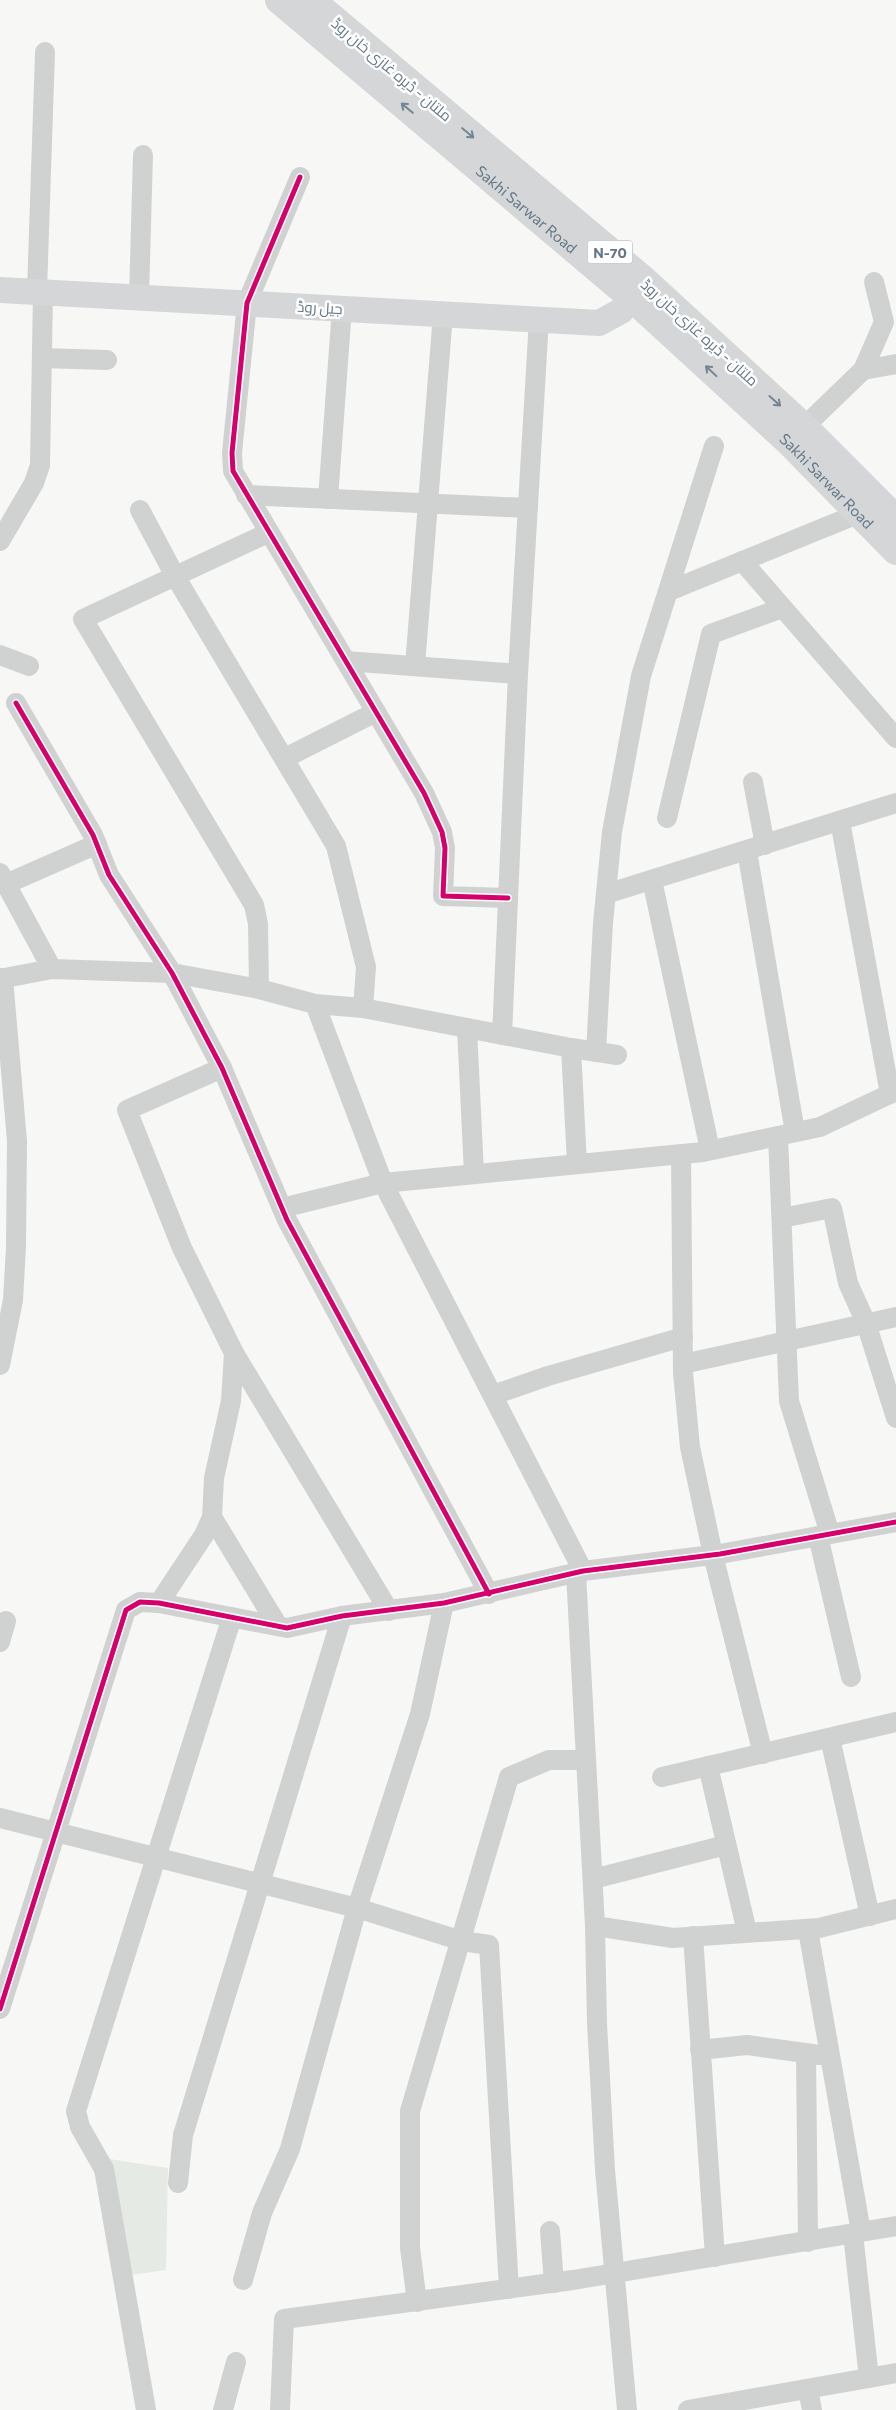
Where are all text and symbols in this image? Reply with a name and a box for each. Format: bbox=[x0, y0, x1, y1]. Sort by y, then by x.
street label: ملتان - ڈیرہ غازی خان روڈ bbox=[327, 14, 456, 126]
one-way arrow bbox=[401, 102, 414, 114]
one-way arrow bbox=[462, 127, 475, 139]
street label: Sakhi Sarwar Road bbox=[472, 161, 581, 257]
road number: N-70 bbox=[588, 240, 632, 264]
street label: ملتان - ڈیرہ غازی خان روڈ bbox=[637, 275, 762, 391]
street label: جیل روڈ bbox=[297, 297, 343, 319]
one-way arrow bbox=[705, 365, 718, 377]
one-way arrow bbox=[769, 395, 782, 407]
street label: Sakhi Sarwar Road bbox=[776, 429, 878, 532]

